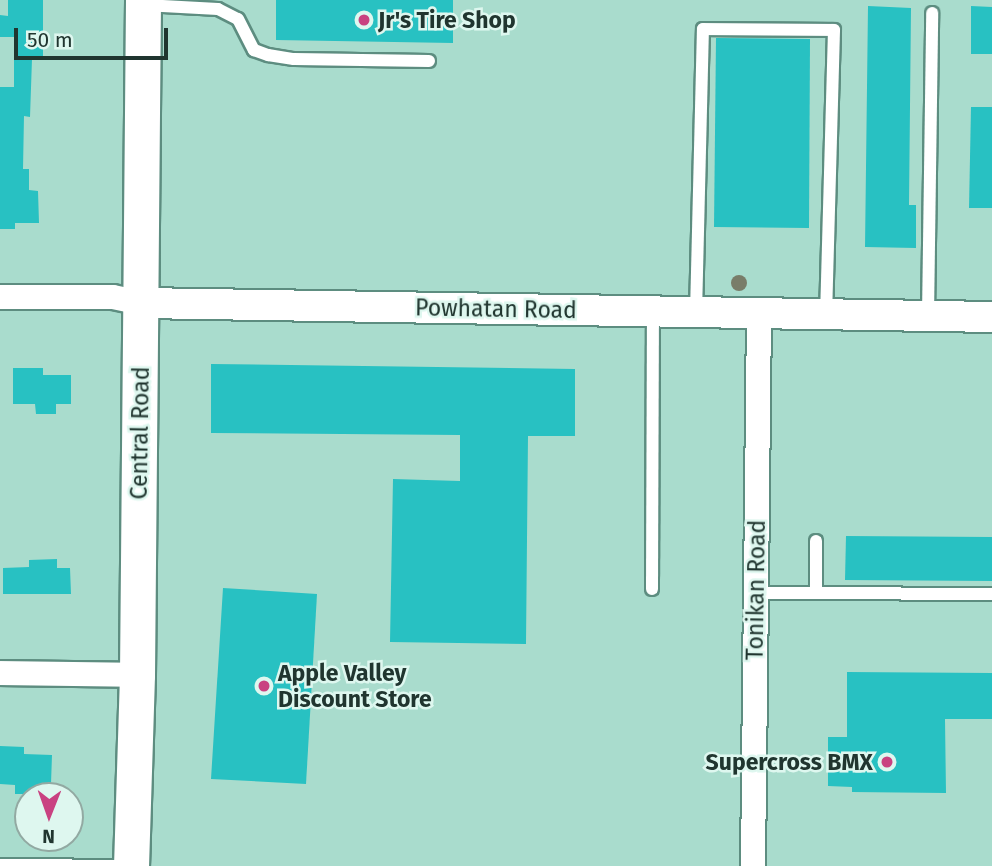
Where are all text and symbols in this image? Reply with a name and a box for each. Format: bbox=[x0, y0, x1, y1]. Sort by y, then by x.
place label: Jr's Tire Shop bbox=[378, 6, 516, 34]
marker: Jr's Tire Shop bbox=[356, 12, 372, 28]
scale bar bbox=[18, 14, 172, 58]
text: 50 m bbox=[27, 27, 73, 53]
street label: Powhatan Road bbox=[415, 294, 577, 324]
street label: Central Road bbox=[125, 366, 155, 500]
street label: Tonikan Road bbox=[741, 519, 771, 661]
place label: Apple Valley Discount Store bbox=[278, 659, 432, 713]
marker: Apple Valley Discount Store bbox=[256, 678, 272, 694]
place label: Supercross BMX bbox=[706, 748, 873, 776]
marker: Supercross BMX bbox=[879, 754, 895, 770]
north arrow bbox=[14, 782, 84, 852]
text: N bbox=[42, 825, 55, 848]

